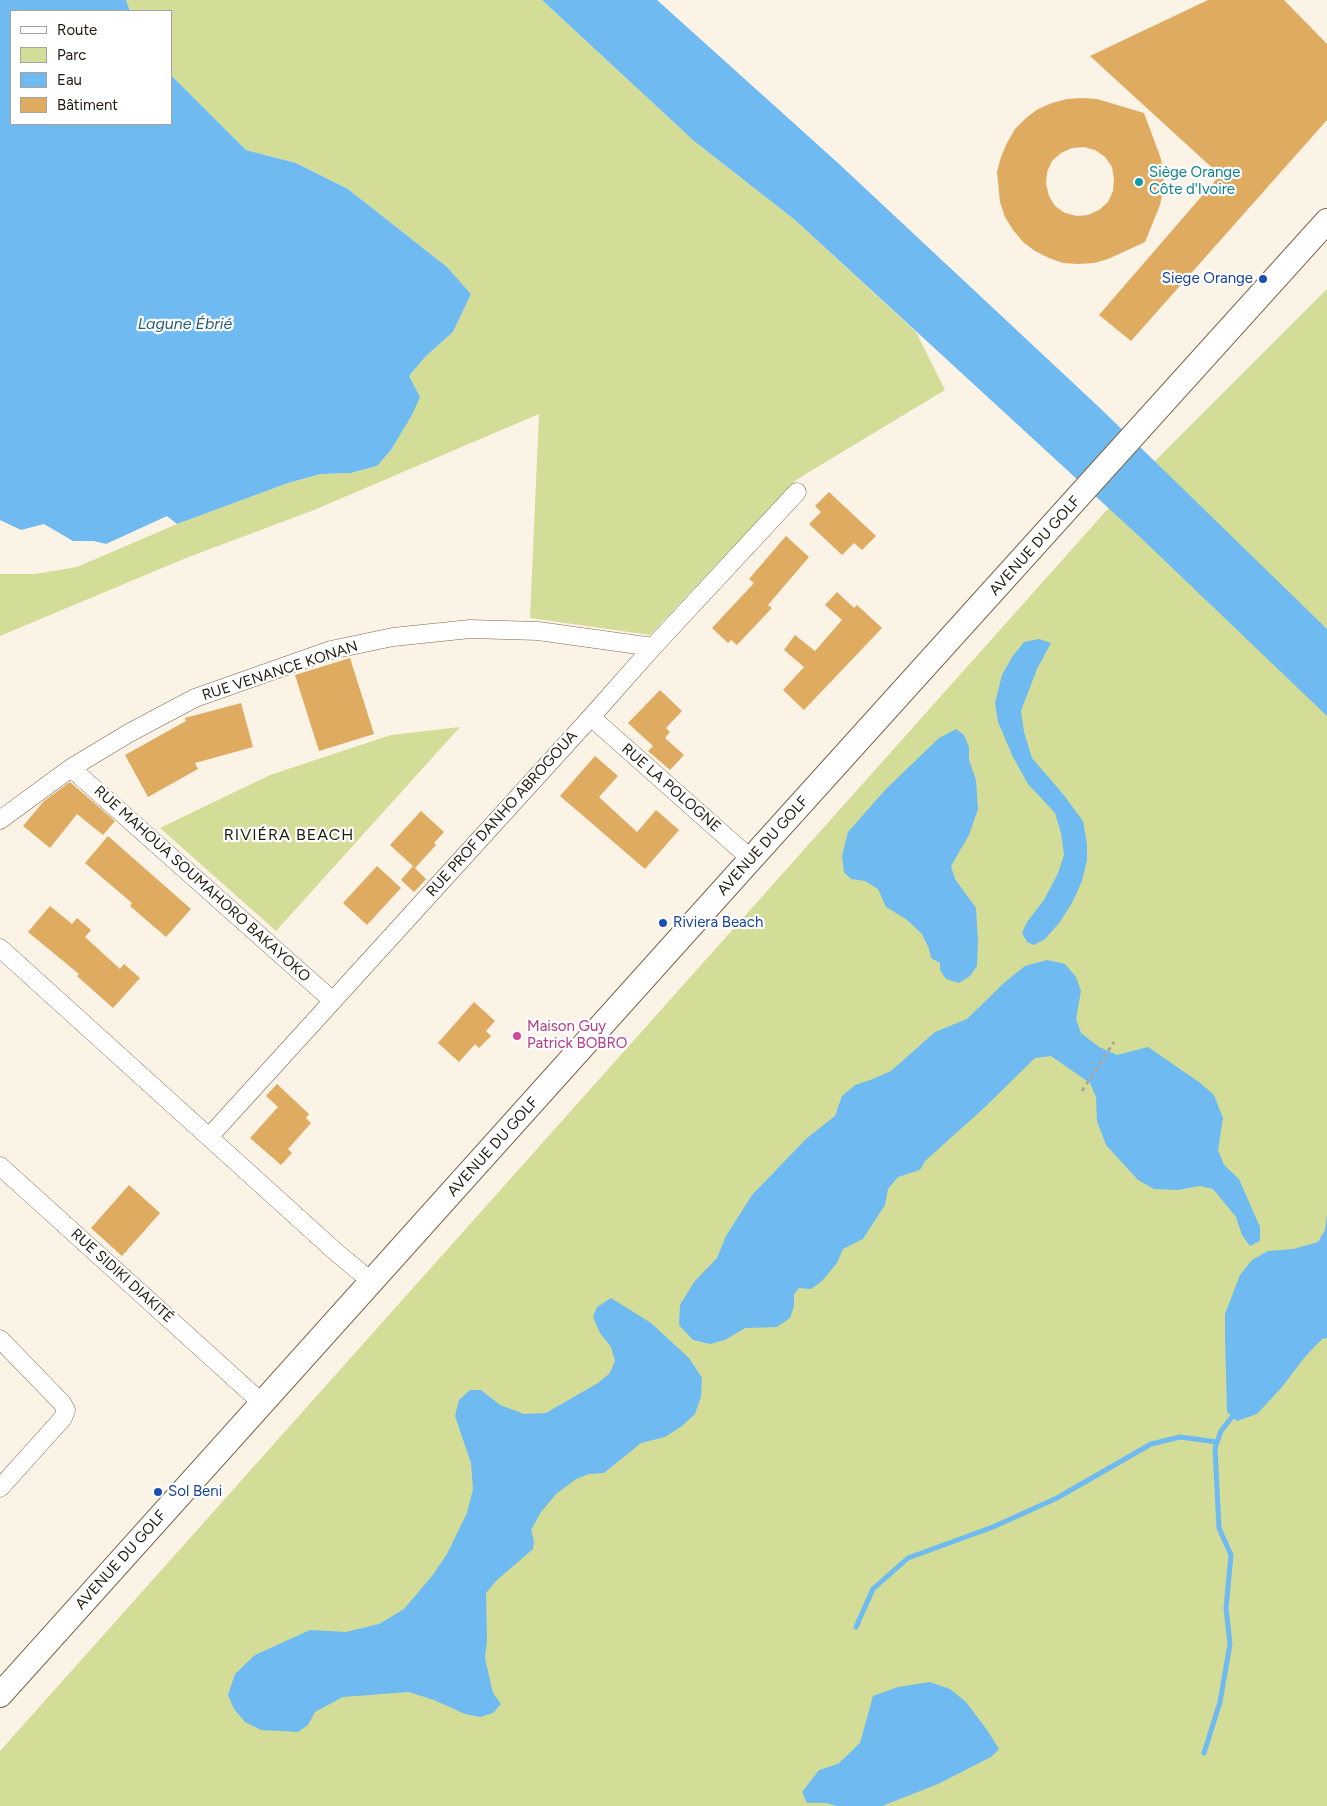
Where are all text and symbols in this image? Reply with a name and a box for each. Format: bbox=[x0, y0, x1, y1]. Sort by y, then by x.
legend bbox=[10, 10, 172, 125]
text: Route bbox=[57, 21, 97, 39]
text: Parc bbox=[57, 46, 86, 64]
text: Eau bbox=[57, 71, 82, 89]
text: Bâtiment bbox=[57, 96, 118, 114]
place label: Siège Orange Côte d'Ivoire bbox=[1149, 164, 1240, 199]
marker: Siège Orange Côte d'Ivoire bbox=[1133, 176, 1145, 188]
place label: Siege Orange bbox=[1162, 270, 1253, 288]
marker: Siege Orange bbox=[1257, 273, 1269, 285]
water label: Lagune Ébrié bbox=[138, 314, 232, 334]
street label: AVENUE DU GOLF bbox=[986, 493, 1084, 599]
street label: RUE VENANCE KONAN bbox=[200, 637, 360, 705]
street label: RUE PROF DANHO ABROGOUA bbox=[423, 727, 581, 901]
street label: RUE LA POLOGNE bbox=[618, 740, 724, 836]
street label: RUE MAHOUA SOUMAHORO BAKAYOKO bbox=[90, 782, 314, 986]
street label: AVENUE DU GOLF bbox=[714, 793, 812, 899]
district label: RIVIÉRA BEACH bbox=[222, 825, 356, 845]
place label: Riviera Beach bbox=[673, 914, 763, 932]
marker: Riviera Beach bbox=[657, 917, 669, 929]
place label: Maison Guy Patrick BOBRO bbox=[527, 1018, 627, 1053]
marker: Maison Guy Patrick BOBRO bbox=[511, 1030, 523, 1042]
street label: AVENUE DU GOLF bbox=[444, 1094, 542, 1200]
street label: RUE SIDIKI DIAKITÉ bbox=[67, 1225, 177, 1327]
place label: Sol Beni bbox=[168, 1483, 222, 1501]
marker: Sol Beni bbox=[152, 1486, 164, 1498]
street label: AVENUE DU GOLF bbox=[72, 1507, 170, 1613]

